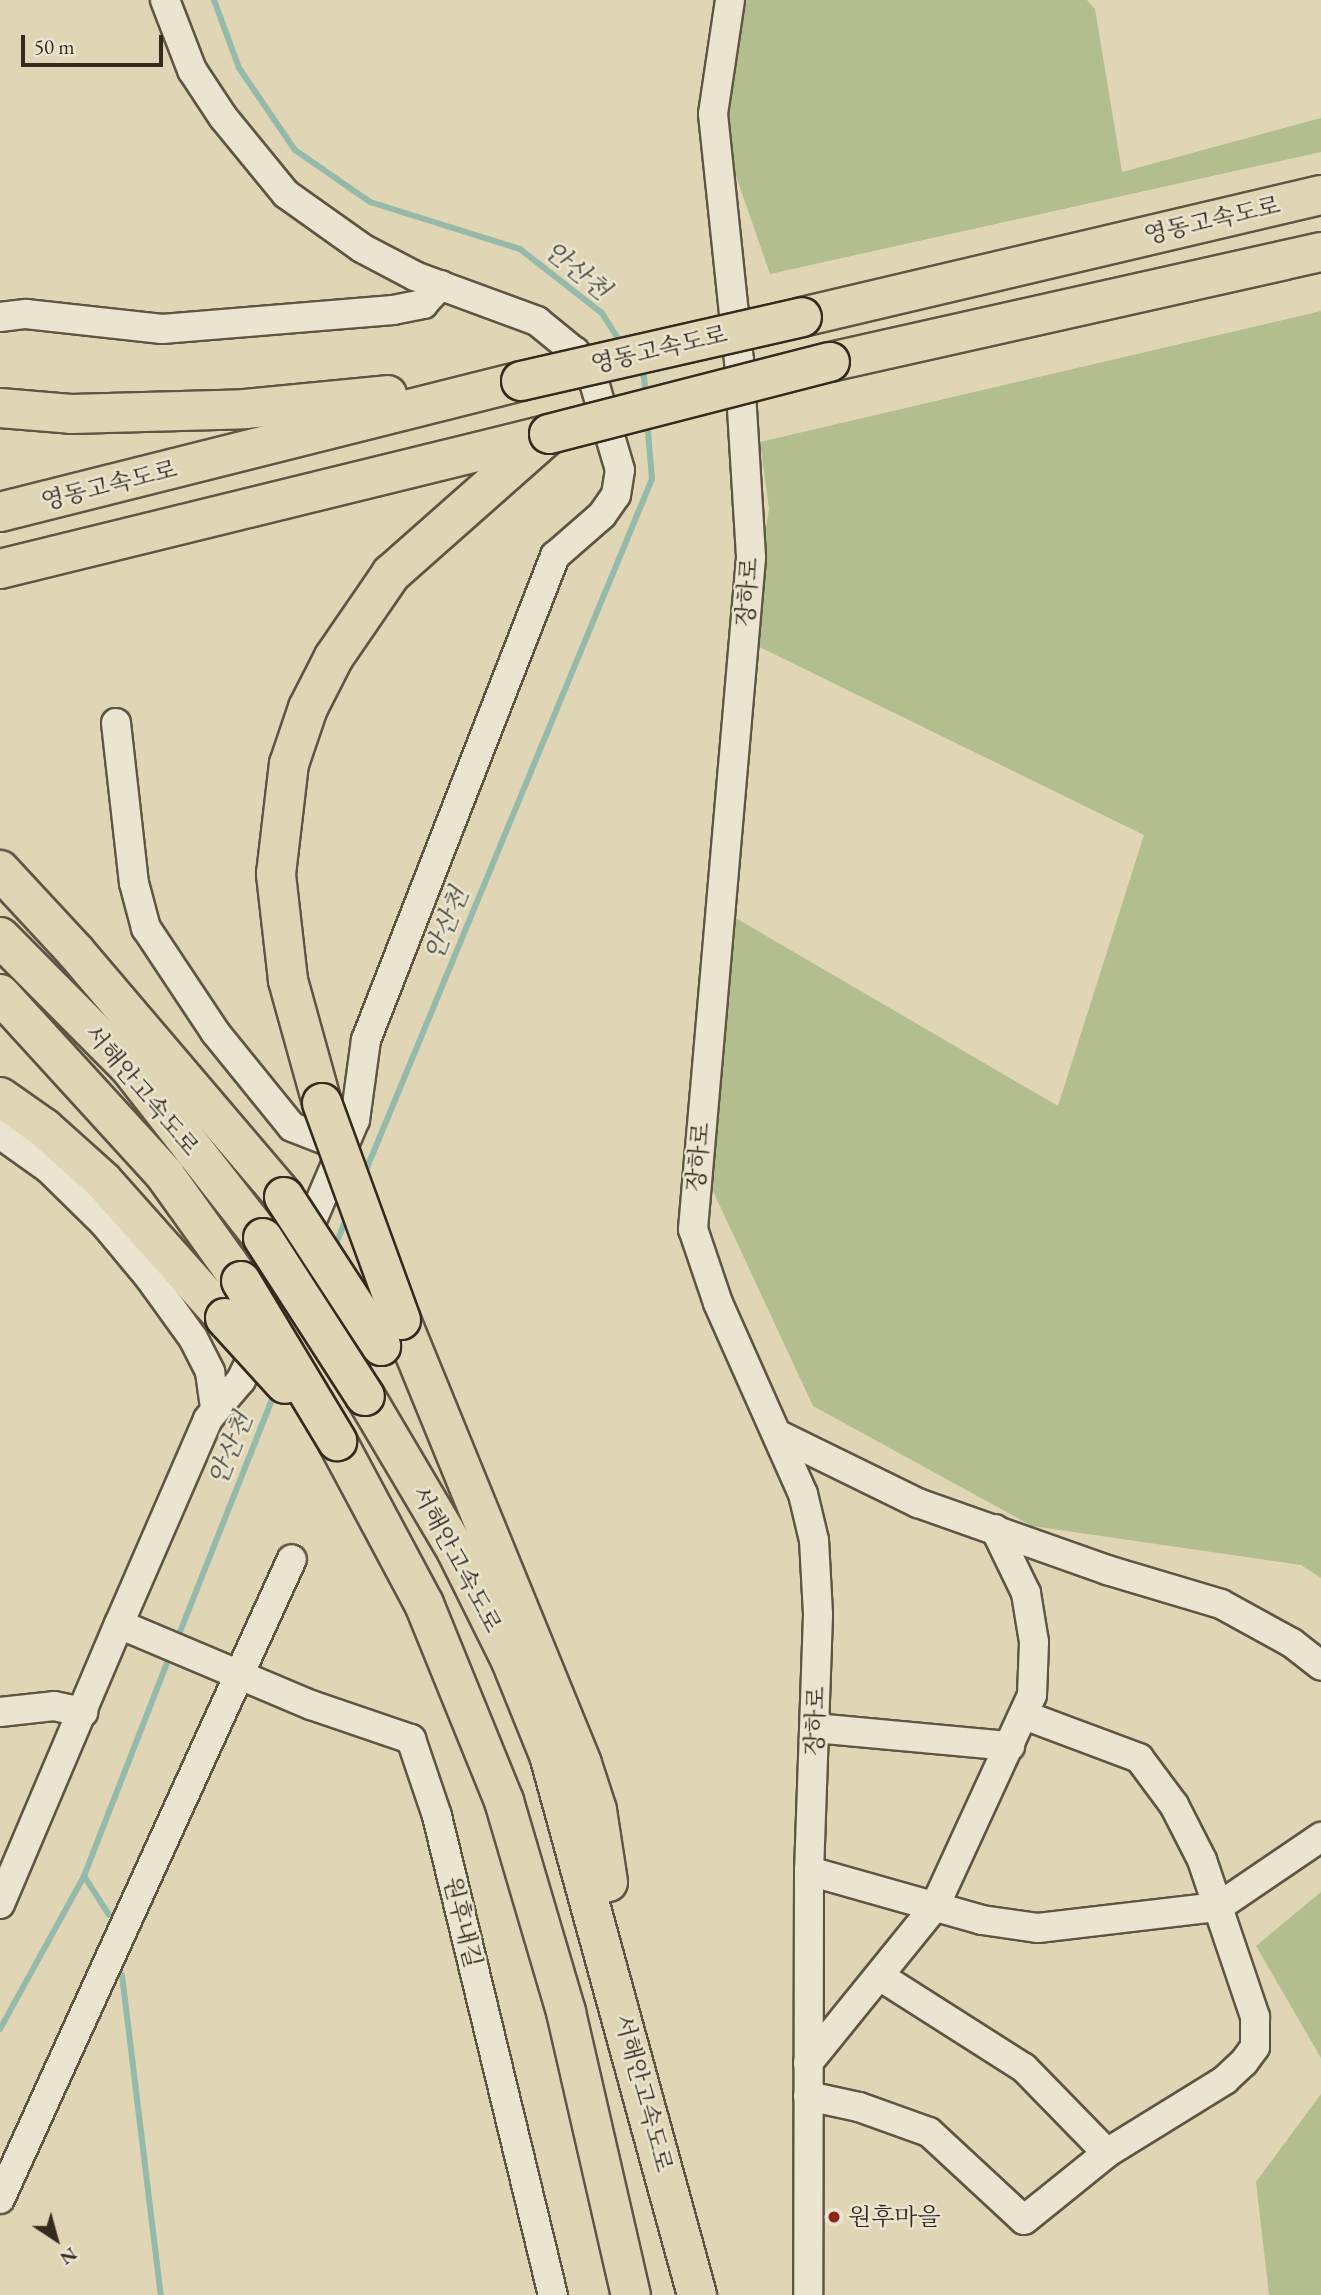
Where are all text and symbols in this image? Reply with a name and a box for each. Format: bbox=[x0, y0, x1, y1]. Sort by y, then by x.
scale bar bbox=[24, 21, 166, 65]
text: 50 m bbox=[34, 33, 75, 60]
street label: 영동고속도로 bbox=[1141, 190, 1283, 250]
water label: 안산천 bbox=[538, 235, 616, 307]
street label: 영동고속도로 bbox=[588, 319, 730, 379]
street label: 영동고속도로 bbox=[38, 454, 180, 516]
street label: 장하로 bbox=[730, 556, 764, 628]
water label: 안산천 bbox=[418, 883, 476, 965]
street label: 서해안고속도로 bbox=[79, 1019, 205, 1161]
street label: 장하로 bbox=[681, 1121, 715, 1193]
water label: 안산천 bbox=[202, 1408, 260, 1490]
street label: 서해안고속도로 bbox=[406, 1481, 508, 1637]
street label: 장하로 bbox=[799, 1686, 831, 1756]
street label: 원후내길 bbox=[438, 1874, 488, 1970]
street label: 서해안고속도로 bbox=[609, 2011, 679, 2175]
place label: 원후마을 bbox=[848, 2203, 941, 2231]
north arrow bbox=[21, 2204, 91, 2274]
marker: 원후마을 bbox=[826, 2209, 842, 2225]
text: N bbox=[55, 2242, 82, 2271]

